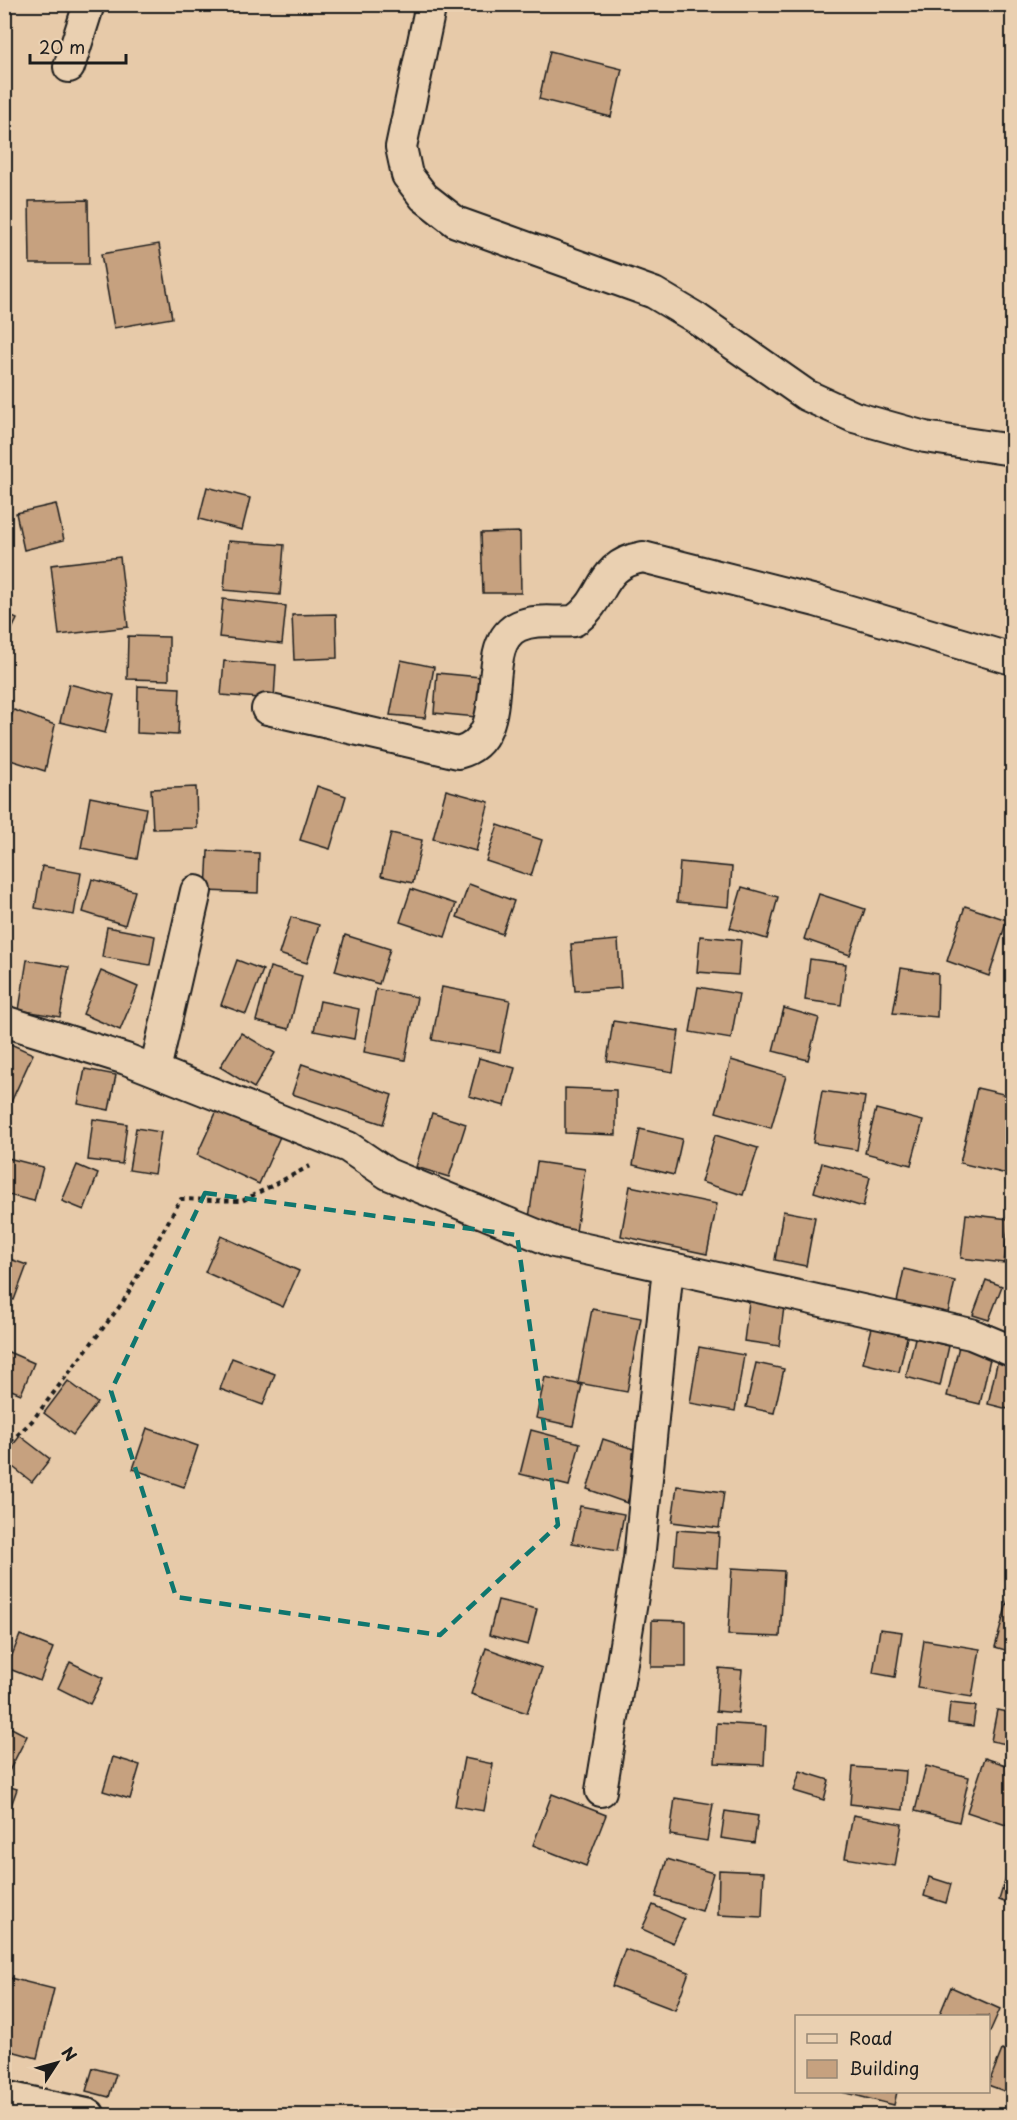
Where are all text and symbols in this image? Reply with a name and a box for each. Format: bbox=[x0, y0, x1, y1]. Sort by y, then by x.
scale bar bbox=[30, 27, 126, 65]
text: 20 m bbox=[39, 33, 85, 60]
legend bbox=[795, 2015, 990, 2093]
text: Road bbox=[849, 2024, 893, 2051]
north arrow bbox=[27, 2033, 87, 2093]
text: N bbox=[57, 2041, 83, 2066]
text: Building bbox=[849, 2054, 919, 2081]

